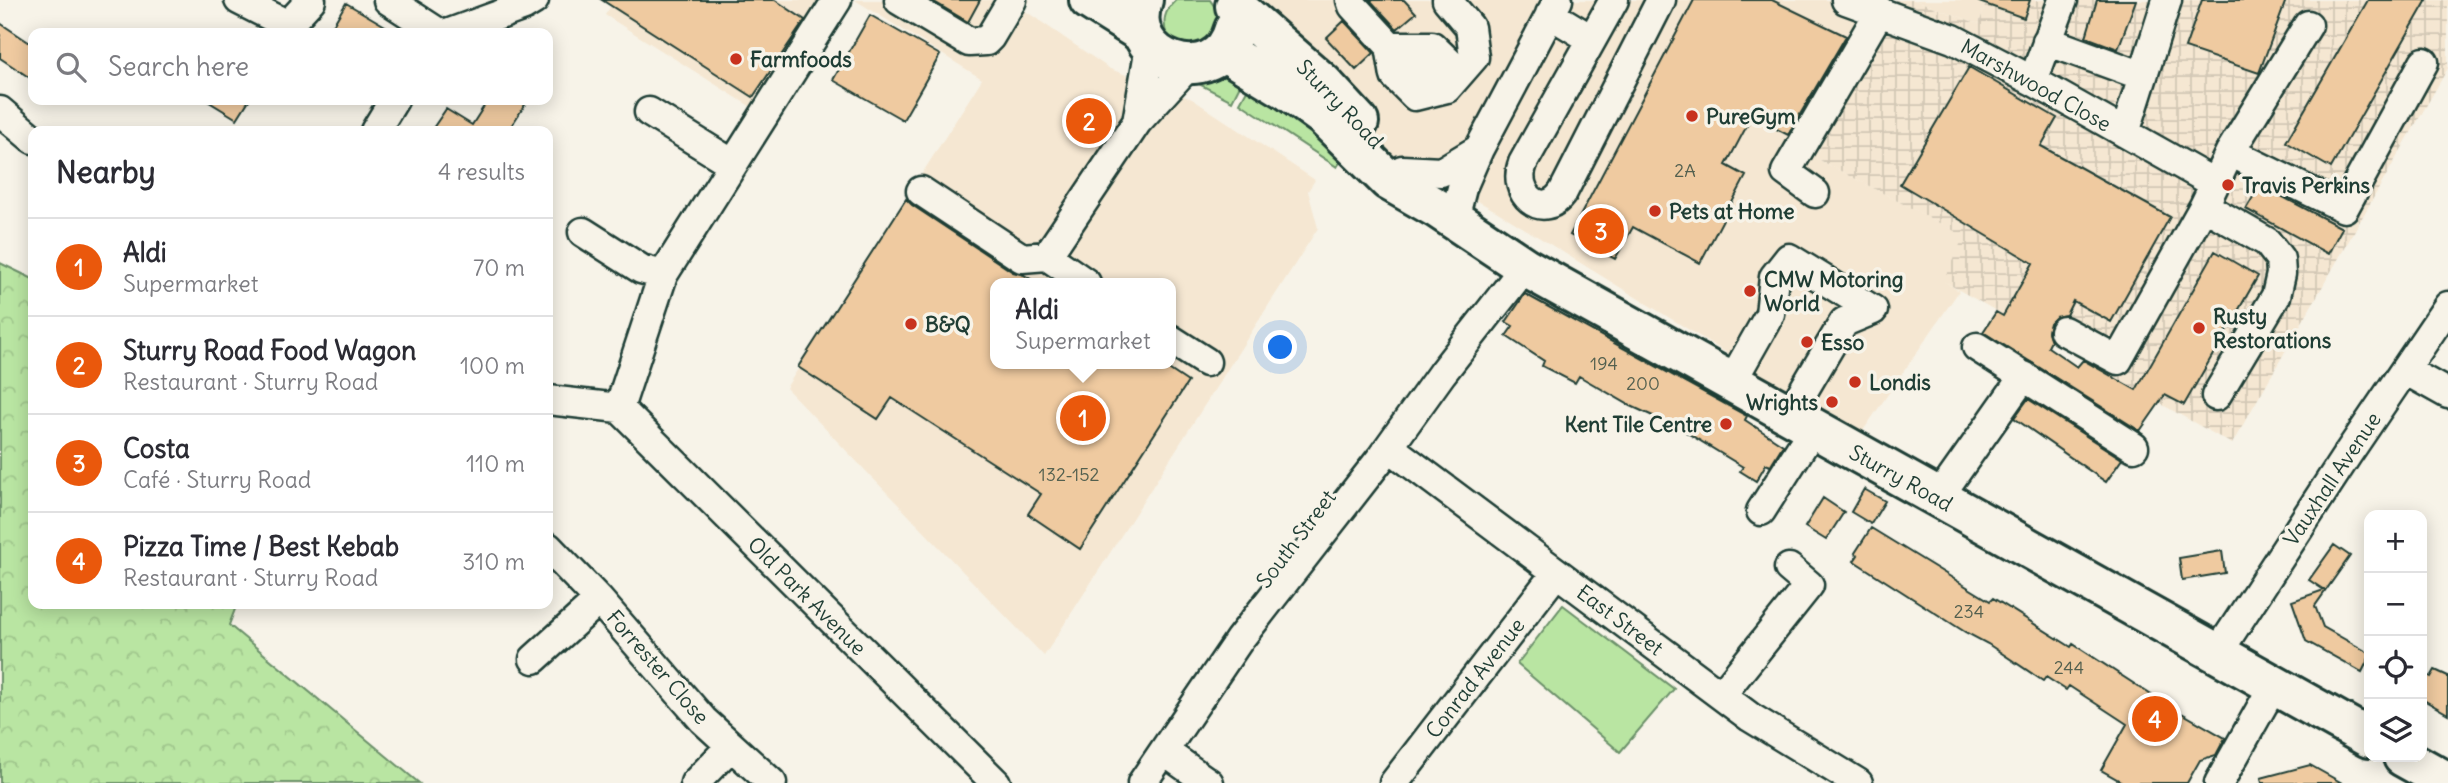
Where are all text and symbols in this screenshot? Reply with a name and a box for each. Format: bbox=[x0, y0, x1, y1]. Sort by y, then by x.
search box bbox=[28, 28, 553, 105]
street label: Marshwood Close bbox=[1956, 33, 2116, 137]
place label: Farmfoods bbox=[750, 46, 852, 73]
icon: search bbox=[52, 48, 90, 86]
text: Search here bbox=[108, 50, 249, 83]
marker: Farmfoods bbox=[728, 51, 744, 67]
street label: Sturry Road bbox=[1291, 54, 1389, 154]
pin: 2 bbox=[1066, 95, 1112, 147]
place label: PureGym bbox=[1706, 103, 1796, 130]
marker: PureGym bbox=[1684, 108, 1700, 124]
text: Nearby bbox=[56, 153, 156, 191]
text: 4 results bbox=[438, 157, 525, 186]
house number: 2A bbox=[1674, 159, 1696, 182]
place label: Travis Perkins bbox=[2242, 172, 2371, 199]
marker: Travis Perkins bbox=[2220, 177, 2236, 193]
place label: Pets at Home bbox=[1669, 198, 1794, 225]
marker: Pets at Home bbox=[1647, 203, 1663, 219]
pin: 3 bbox=[1578, 205, 1624, 257]
text: Aldi bbox=[123, 236, 167, 269]
text: 1 bbox=[74, 253, 84, 282]
text: 70 m bbox=[473, 253, 525, 282]
place label: CMW Motoring World bbox=[1764, 266, 1904, 317]
text: Supermarket bbox=[123, 269, 259, 298]
popup bbox=[990, 278, 1176, 369]
marker: CMW Motoring World bbox=[1742, 283, 1758, 299]
text: Aldi bbox=[1015, 293, 1059, 326]
place label: Rusty Restorations bbox=[2213, 303, 2332, 354]
place label: B&Q bbox=[925, 311, 971, 338]
marker: B&Q bbox=[903, 316, 919, 332]
marker: Rusty Restorations bbox=[2191, 320, 2207, 336]
text: Supermarket bbox=[1015, 326, 1151, 355]
place label: Esso bbox=[1821, 329, 1864, 356]
your location bbox=[1263, 330, 1297, 364]
text: Sturry Road Food Wagon bbox=[123, 334, 416, 367]
marker: Esso bbox=[1799, 334, 1815, 350]
text: 2 bbox=[73, 351, 85, 380]
text: 100 m bbox=[460, 351, 525, 380]
house number: 194 bbox=[1590, 352, 1618, 375]
text: Restaurant · Sturry Road bbox=[123, 367, 378, 396]
place label: Londis bbox=[1869, 369, 1931, 396]
house number: 200 bbox=[1626, 372, 1660, 395]
marker: Londis bbox=[1847, 374, 1863, 390]
place label: Wrights bbox=[1746, 389, 1818, 416]
pin: 1 bbox=[1060, 392, 1106, 444]
marker: Wrights bbox=[1824, 394, 1840, 410]
street label: Vauxhall Avenue bbox=[2277, 407, 2387, 551]
place label: Kent Tile Centre bbox=[1565, 411, 1712, 438]
marker: Kent Tile Centre bbox=[1718, 416, 1734, 432]
text: Costa bbox=[123, 432, 190, 465]
street label: Sturry Road bbox=[1845, 439, 1957, 517]
text: 3 bbox=[72, 449, 86, 478]
text: 110 m bbox=[466, 449, 525, 478]
house number: 132-152 bbox=[1039, 463, 1100, 486]
text: Café · Sturry Road bbox=[123, 465, 311, 494]
street label: South Street bbox=[1250, 485, 1342, 593]
map controls bbox=[2364, 510, 2427, 762]
button: + bbox=[2364, 510, 2427, 573]
text: Pizza Time / Best Kebab bbox=[123, 530, 399, 563]
street label: Old Park Avenue bbox=[742, 531, 872, 661]
text: 4 bbox=[72, 547, 86, 576]
text: 310 m bbox=[462, 547, 525, 576]
text: Restaurant · Sturry Road bbox=[123, 563, 378, 592]
button: − bbox=[2364, 573, 2427, 636]
street label: East Street bbox=[1571, 579, 1669, 661]
house number: 234 bbox=[1954, 600, 1984, 623]
street label: Forrester Close bbox=[601, 604, 715, 730]
street label: Conrad Avenue bbox=[1420, 612, 1530, 744]
button: locate bbox=[2364, 636, 2427, 699]
house number: 244 bbox=[2054, 656, 2084, 679]
pin: 4 bbox=[2132, 693, 2178, 745]
button: layers bbox=[2364, 699, 2427, 762]

